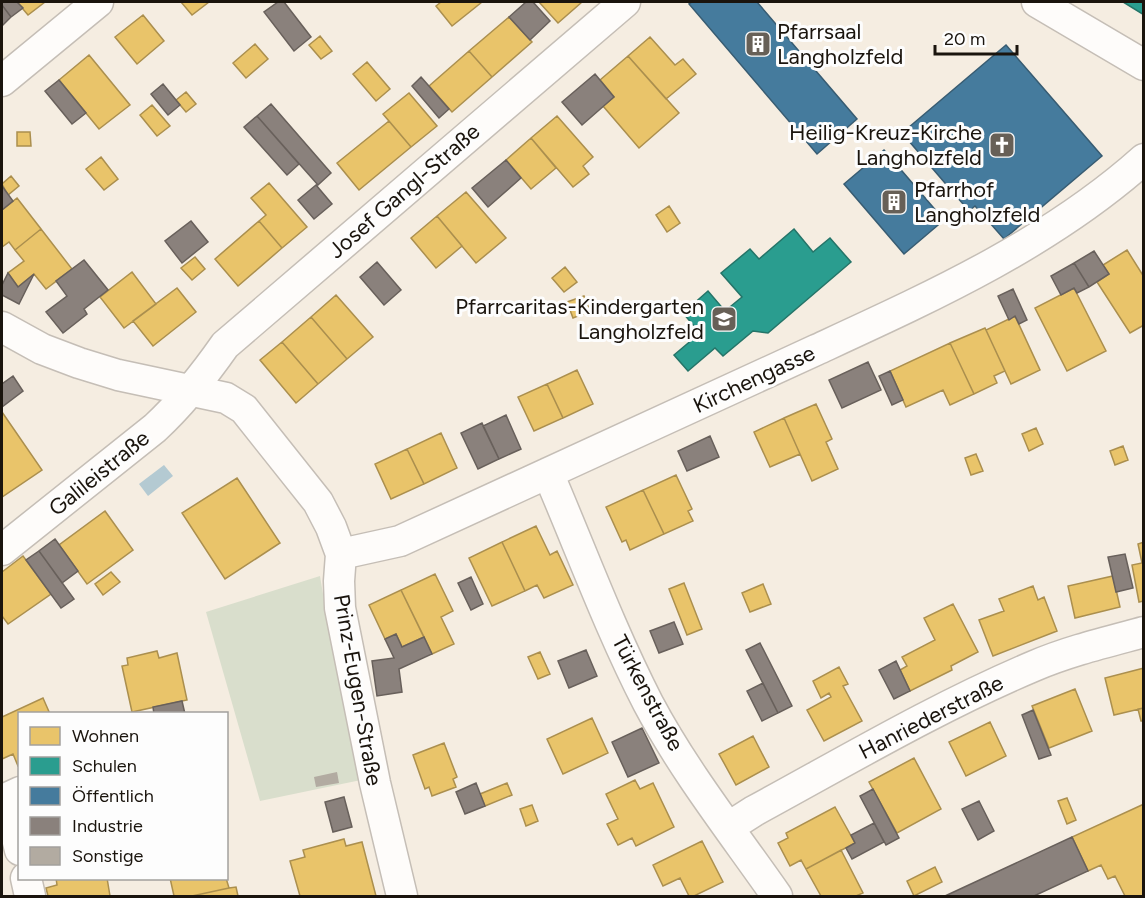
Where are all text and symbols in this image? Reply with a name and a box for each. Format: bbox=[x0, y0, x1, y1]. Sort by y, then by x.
place label: Pfarrsaal Langholzfeld bbox=[777, 18, 903, 70]
scale bar bbox=[935, 18, 1018, 56]
text: 20 m bbox=[944, 28, 985, 50]
building icon: Pfarrsaal Langholzfeld bbox=[743, 29, 773, 59]
street label: Josef Gangl-Straße bbox=[323, 118, 485, 264]
place label: Heilig-Kreuz-Kirche Langholzfeld bbox=[789, 119, 982, 171]
church icon: Heilig-Kreuz-Kirche Langholzfeld bbox=[987, 130, 1017, 160]
place label: Pfarrhof Langholzfeld bbox=[914, 176, 1040, 228]
building icon: Pfarrhof Langholzfeld bbox=[879, 187, 909, 217]
place label: Pfarrcaritas-Kindergarten Langholzfeld bbox=[455, 293, 704, 345]
school or university icon: Pfarrcaritas-Kindergarten Langholzfeld bbox=[709, 304, 739, 334]
street label: Kirchengasse bbox=[689, 339, 819, 419]
street label: Galileistraße bbox=[43, 424, 155, 522]
street label: Prinz-Eugen-Straße bbox=[328, 592, 388, 788]
street label: Türkenstraße bbox=[606, 631, 690, 755]
street label: Hanriederstraße bbox=[854, 669, 1008, 765]
legend bbox=[18, 712, 228, 880]
text: Wohnen bbox=[72, 725, 139, 747]
text: Schulen bbox=[72, 755, 137, 777]
text: Öffentlich bbox=[72, 785, 154, 807]
text: Industrie bbox=[72, 815, 143, 837]
text: Sonstige bbox=[72, 845, 143, 867]

